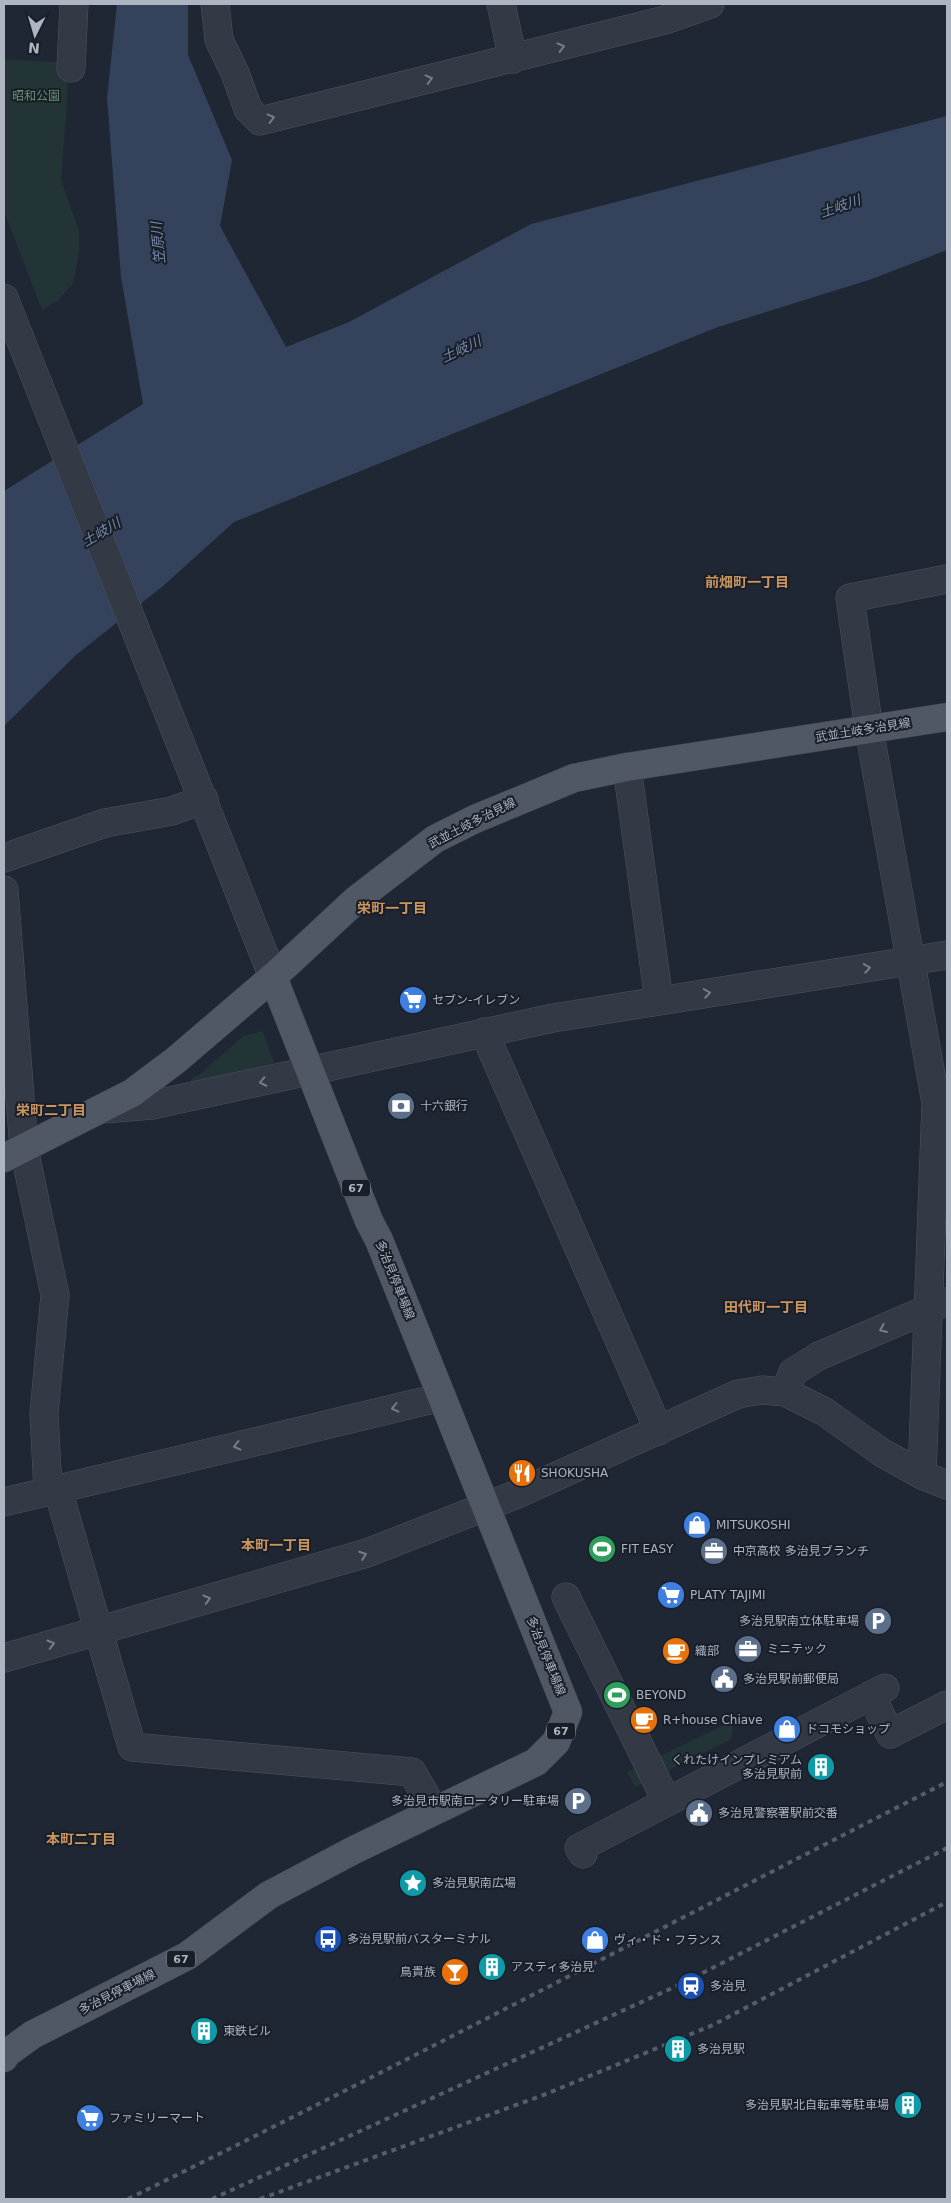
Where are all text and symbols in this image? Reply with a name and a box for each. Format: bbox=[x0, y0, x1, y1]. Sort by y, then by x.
north arrow bbox=[10, 10, 60, 60]
text: N bbox=[27, 39, 40, 56]
one-way arrow bbox=[556, 42, 565, 53]
one-way arrow bbox=[424, 75, 432, 85]
park label: 昭和公園 bbox=[12, 89, 60, 103]
one-way arrow bbox=[266, 113, 275, 124]
water label: 土岐川 bbox=[818, 191, 864, 220]
water label: 笠原川 bbox=[148, 219, 168, 265]
water label: 土岐川 bbox=[439, 332, 485, 365]
water label: 土岐川 bbox=[79, 513, 125, 550]
district label: 前畑町一丁目 bbox=[705, 574, 789, 590]
street label: 武並土岐多治見線 bbox=[814, 716, 912, 744]
street label: 武並土岐多治見線 bbox=[426, 795, 518, 851]
district label: 栄町一丁目 bbox=[357, 900, 427, 916]
one-way arrow bbox=[863, 963, 872, 973]
supermarket icon: セブン-イレブン bbox=[398, 985, 428, 1015]
one-way arrow bbox=[703, 988, 711, 999]
place label: セブン-イレブン bbox=[432, 993, 520, 1007]
one-way arrow bbox=[258, 1076, 267, 1087]
bank icon: 十六銀行 bbox=[386, 1091, 416, 1121]
place label: 十六銀行 bbox=[420, 1099, 468, 1113]
district label: 栄町二丁目 bbox=[16, 1102, 86, 1118]
road number: 67 bbox=[342, 1180, 370, 1196]
street label: 多治見停車場線 bbox=[373, 1238, 417, 1322]
district label: 田代町一丁目 bbox=[724, 1299, 808, 1315]
one-way arrow bbox=[879, 1322, 888, 1333]
one-way arrow bbox=[390, 1402, 399, 1413]
one-way arrow bbox=[233, 1440, 241, 1450]
restaurant icon: SHOKUSHA bbox=[507, 1458, 537, 1488]
place label: SHOKUSHA bbox=[541, 1466, 609, 1480]
shop icon: MITSUKOSHI bbox=[682, 1510, 712, 1540]
place label: MITSUKOSHI bbox=[716, 1518, 790, 1532]
sports icon: FIT EASY bbox=[587, 1534, 617, 1564]
office icon: 中京高校 多治見ブランチ bbox=[699, 1536, 729, 1566]
district label: 本町一丁目 bbox=[241, 1537, 311, 1553]
place label: FIT EASY bbox=[621, 1542, 674, 1556]
place label: 中京高校 多治見ブランチ bbox=[733, 1544, 869, 1558]
one-way arrow bbox=[358, 1551, 367, 1561]
supermarket icon: PLATY TAJIMI bbox=[656, 1580, 686, 1610]
place label: PLATY TAJIMI bbox=[690, 1588, 766, 1602]
one-way arrow bbox=[202, 1595, 210, 1605]
parking icon: 多治見駅南立体駐車場 bbox=[863, 1606, 893, 1636]
street label: 多治見停車場線 bbox=[524, 1614, 568, 1698]
place label: 多治見駅南立体駐車場 bbox=[739, 1614, 859, 1628]
office icon: ミニテック bbox=[733, 1634, 763, 1664]
cafe icon: 織部 bbox=[661, 1636, 691, 1666]
one-way arrow bbox=[46, 1639, 54, 1649]
place label: ミニテック bbox=[767, 1642, 827, 1656]
place label: 織部 bbox=[695, 1644, 719, 1658]
public building icon: 多治見駅前郵便局 bbox=[709, 1664, 739, 1694]
place label: 多治見駅前郵便局 bbox=[743, 1672, 839, 1686]
sports icon: BEYOND bbox=[602, 1680, 632, 1710]
place label: BEYOND bbox=[636, 1688, 686, 1702]
cafe icon: R+house Chiave bbox=[629, 1705, 659, 1735]
place label: R+house Chiave bbox=[663, 1713, 763, 1727]
shop icon: ドコモショップ bbox=[772, 1714, 802, 1744]
road number: 67 bbox=[547, 1722, 575, 1740]
place label: ドコモショップ bbox=[806, 1722, 890, 1736]
building icon: くれたけインプレミアム 多治見駅前 bbox=[806, 1752, 836, 1782]
place label: くれたけインプレミアム 多治見駅前 bbox=[671, 1753, 802, 1781]
parking icon: 多治見市駅南ロータリー駐車場 bbox=[563, 1786, 593, 1816]
place label: 多治見市駅南ロータリー駐車場 bbox=[391, 1794, 559, 1808]
public building icon: 多治見警察署駅前交番 bbox=[684, 1798, 714, 1828]
place label: 多治見警察署駅前交番 bbox=[718, 1806, 838, 1820]
district label: 本町二丁目 bbox=[46, 1831, 116, 1847]
place icon: 多治見駅南広場 bbox=[398, 1868, 428, 1898]
place label: 多治見駅南広場 bbox=[432, 1876, 516, 1890]
bus stop icon: 多治見駅前バスターミナル bbox=[313, 1924, 343, 1954]
shop icon: ヴィ・ド・フランス bbox=[580, 1925, 610, 1955]
place label: 多治見駅前バスターミナル bbox=[347, 1932, 491, 1946]
place label: ヴィ・ド・フランス bbox=[614, 1933, 722, 1947]
road number: 67 bbox=[167, 1950, 195, 1968]
building icon: アスティ多治見 bbox=[477, 1952, 507, 1982]
bar icon: 鳥貴族 bbox=[440, 1957, 470, 1987]
place label: アスティ多治見 bbox=[511, 1960, 594, 1974]
place label: 鳥貴族 bbox=[400, 1965, 436, 1979]
street label: 多治見停車場線 bbox=[76, 1967, 158, 2017]
station icon: 多治見 bbox=[676, 1971, 706, 2001]
place label: 多治見 bbox=[710, 1979, 746, 1993]
building icon: 東鉄ビル bbox=[189, 2016, 219, 2046]
place label: 東鉄ビル bbox=[223, 2024, 271, 2038]
building icon: 多治見駅 bbox=[663, 2034, 693, 2064]
place label: 多治見駅 bbox=[697, 2042, 745, 2056]
building icon: 多治見駅北自転車等駐車場 bbox=[893, 2090, 923, 2120]
place label: 多治見駅北自転車等駐車場 bbox=[745, 2098, 889, 2112]
supermarket icon: ファミリーマート bbox=[75, 2103, 105, 2133]
place label: ファミリーマート bbox=[109, 2111, 205, 2125]

